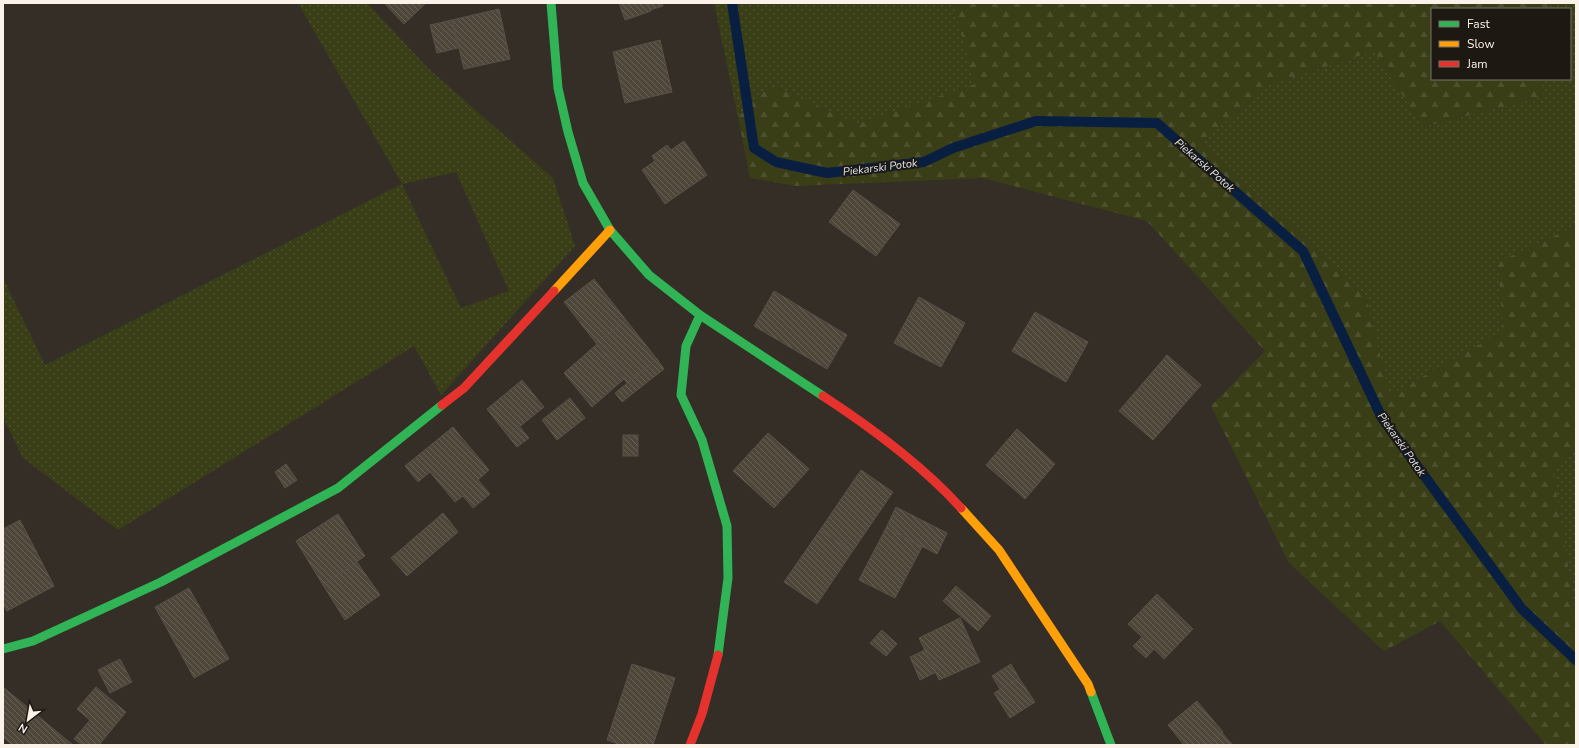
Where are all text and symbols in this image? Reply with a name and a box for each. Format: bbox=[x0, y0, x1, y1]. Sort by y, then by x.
legend bbox=[1431, 8, 1571, 80]
text: Fast bbox=[1467, 16, 1490, 32]
text: Slow bbox=[1467, 36, 1495, 52]
text: Jam bbox=[1466, 56, 1488, 72]
water label: Piekarski Potok bbox=[1171, 135, 1238, 196]
water label: Piekarski Potok bbox=[842, 155, 919, 180]
water label: Piekarski Potok bbox=[1374, 409, 1429, 480]
north arrow bbox=[8, 700, 48, 740]
text: N bbox=[16, 720, 30, 737]

